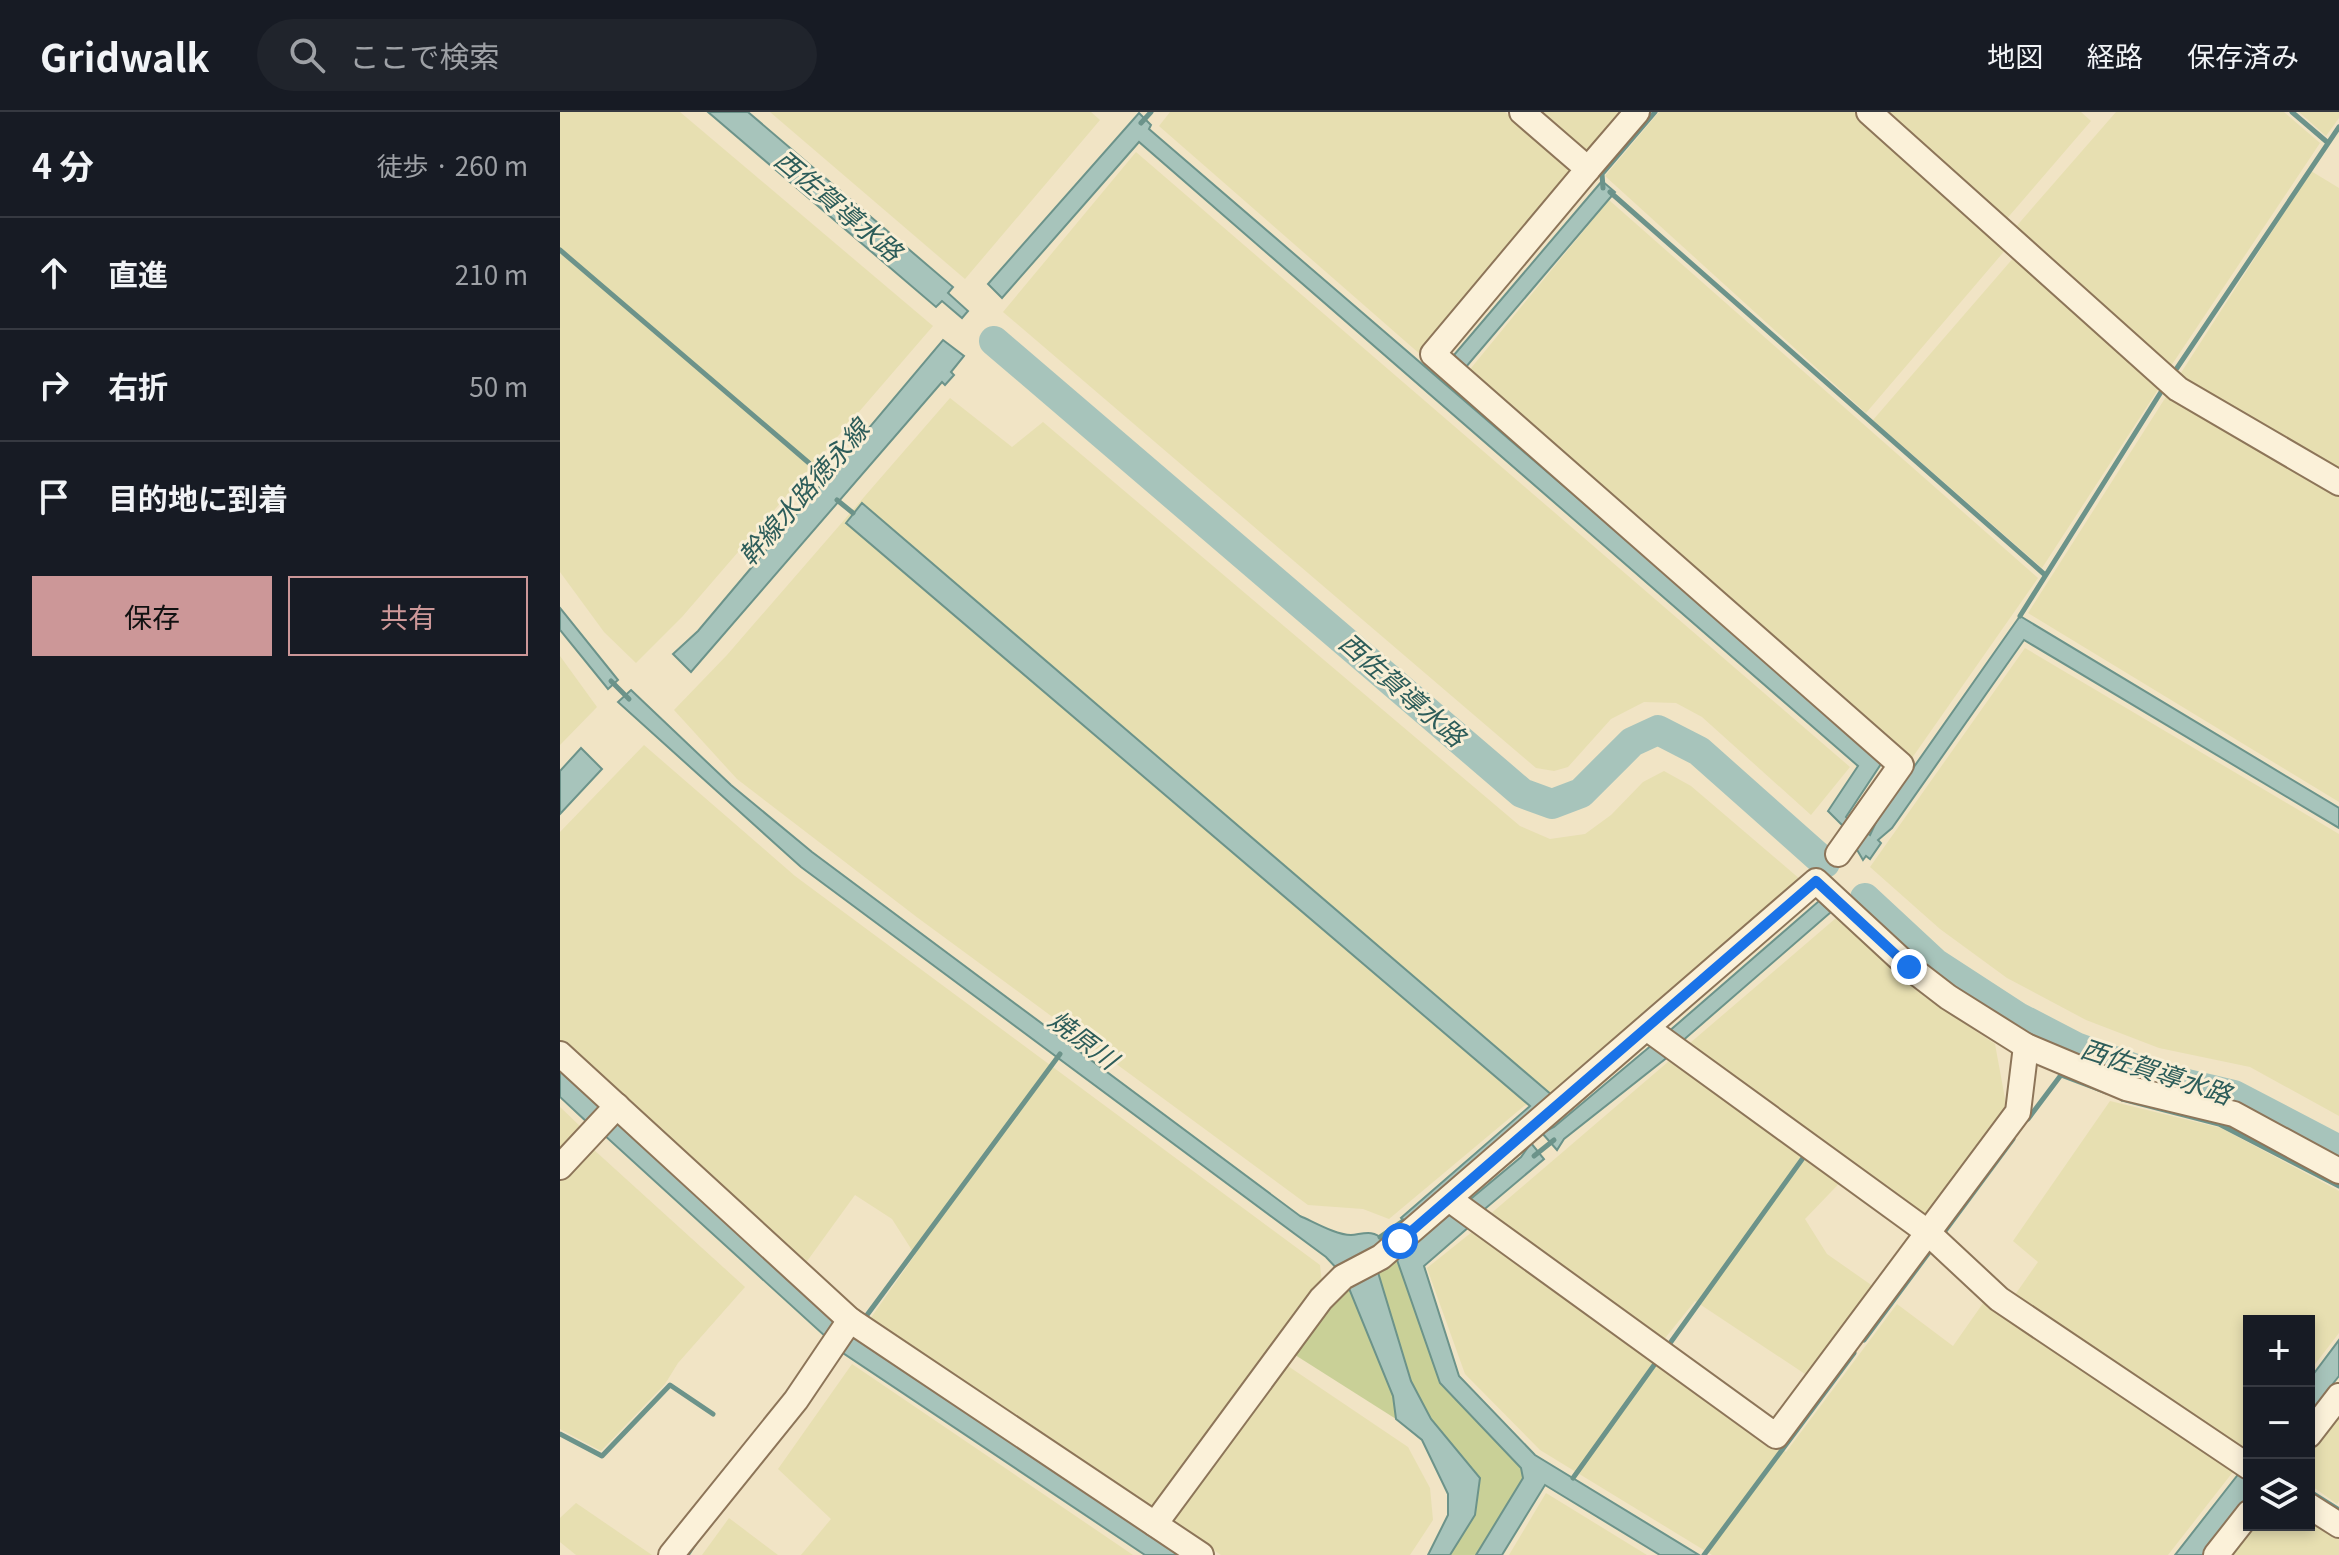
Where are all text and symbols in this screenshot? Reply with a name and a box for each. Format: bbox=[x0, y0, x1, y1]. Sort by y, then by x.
search box bbox=[257, 19, 817, 91]
text: Gridwalk bbox=[40, 28, 209, 83]
icon: search bbox=[285, 33, 329, 77]
text: ここで検索 bbox=[349, 33, 499, 77]
text: 地図 bbox=[1987, 35, 2043, 75]
text: 経路 bbox=[2087, 35, 2143, 75]
text: 保存済み bbox=[2187, 35, 2299, 75]
text: 4 分 bbox=[32, 140, 94, 189]
water label: 西佐賀導水路 bbox=[768, 140, 913, 270]
text: 徒歩 · 260 m bbox=[377, 146, 528, 183]
icon: ahead bbox=[32, 251, 76, 295]
text: 直進 bbox=[108, 251, 168, 295]
text: 210 m bbox=[455, 255, 528, 292]
icon: right bbox=[32, 363, 76, 407]
text: 右折 bbox=[108, 363, 168, 407]
text: 50 m bbox=[469, 367, 528, 404]
water label: 幹線水路徳永線 bbox=[728, 408, 878, 572]
icon: arrive bbox=[32, 475, 76, 519]
text: 目的地に到着 bbox=[108, 475, 288, 519]
button: 保存 bbox=[32, 576, 272, 656]
button: 共有 bbox=[288, 576, 528, 656]
water label: 西佐賀導水路 bbox=[1333, 623, 1476, 755]
route end bbox=[1891, 949, 1927, 985]
water label: 焼原川 bbox=[1042, 1000, 1129, 1078]
water label: 西佐賀導水路 bbox=[2077, 1028, 2239, 1112]
route start bbox=[1382, 1223, 1418, 1259]
map controls bbox=[2243, 1315, 2315, 1531]
button: + bbox=[2243, 1315, 2315, 1387]
button: − bbox=[2243, 1387, 2315, 1459]
button: layers bbox=[2243, 1459, 2315, 1531]

